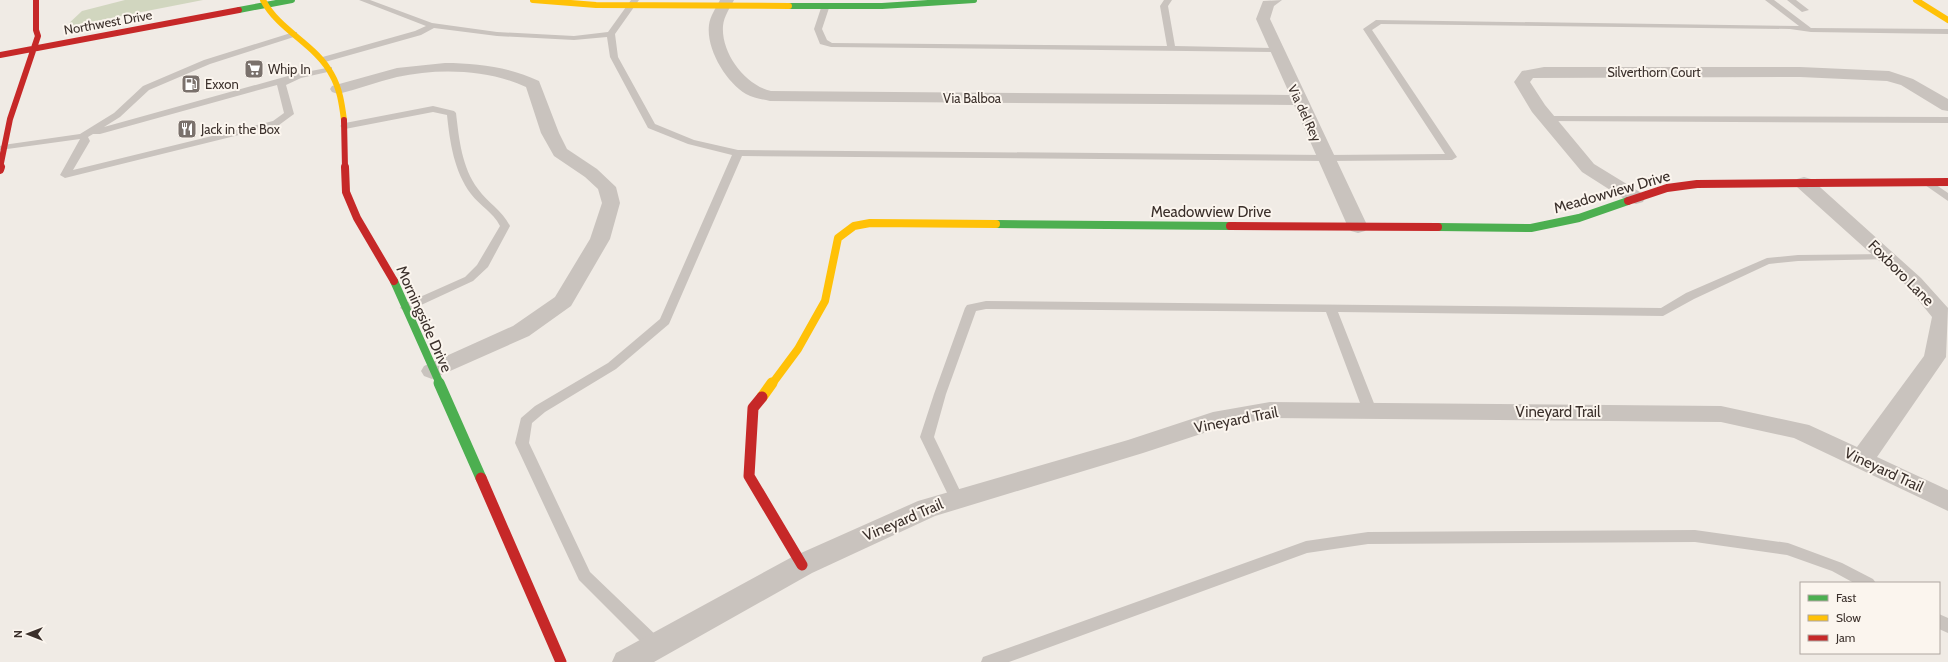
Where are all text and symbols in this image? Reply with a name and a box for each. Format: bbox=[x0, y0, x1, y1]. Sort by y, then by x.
street label: Northwest Drive bbox=[63, 6, 154, 38]
supermarket icon: Whip In bbox=[243, 58, 265, 80]
place label: Whip In bbox=[268, 61, 311, 77]
street label: Silverthorn Court bbox=[1607, 64, 1701, 80]
fuel station icon: Exxon bbox=[180, 73, 202, 95]
place label: Exxon bbox=[205, 76, 239, 92]
street label: Via del Rey bbox=[1285, 82, 1325, 144]
street label: Via Balboa bbox=[943, 90, 1002, 106]
restaurant icon: Jack in the Box bbox=[176, 118, 198, 140]
place label: Jack in the Box bbox=[200, 121, 281, 137]
street label: Meadowview Drive bbox=[1552, 167, 1673, 217]
street label: Meadowview Drive bbox=[1151, 203, 1272, 221]
street label: Foxboro Lane bbox=[1864, 236, 1938, 310]
street label: Morningside Drive bbox=[392, 263, 456, 375]
street label: Vineyard Trail bbox=[1192, 403, 1280, 437]
street label: Vineyard Trail bbox=[1515, 403, 1601, 421]
street label: Vineyard Trail bbox=[1842, 444, 1927, 496]
street label: Vineyard Trail bbox=[860, 495, 946, 545]
legend bbox=[1800, 582, 1940, 654]
text: Fast bbox=[1836, 590, 1856, 605]
text: Slow bbox=[1836, 610, 1861, 625]
north arrow bbox=[8, 614, 48, 654]
text: N bbox=[11, 630, 25, 638]
text: Jam bbox=[1835, 630, 1855, 645]

